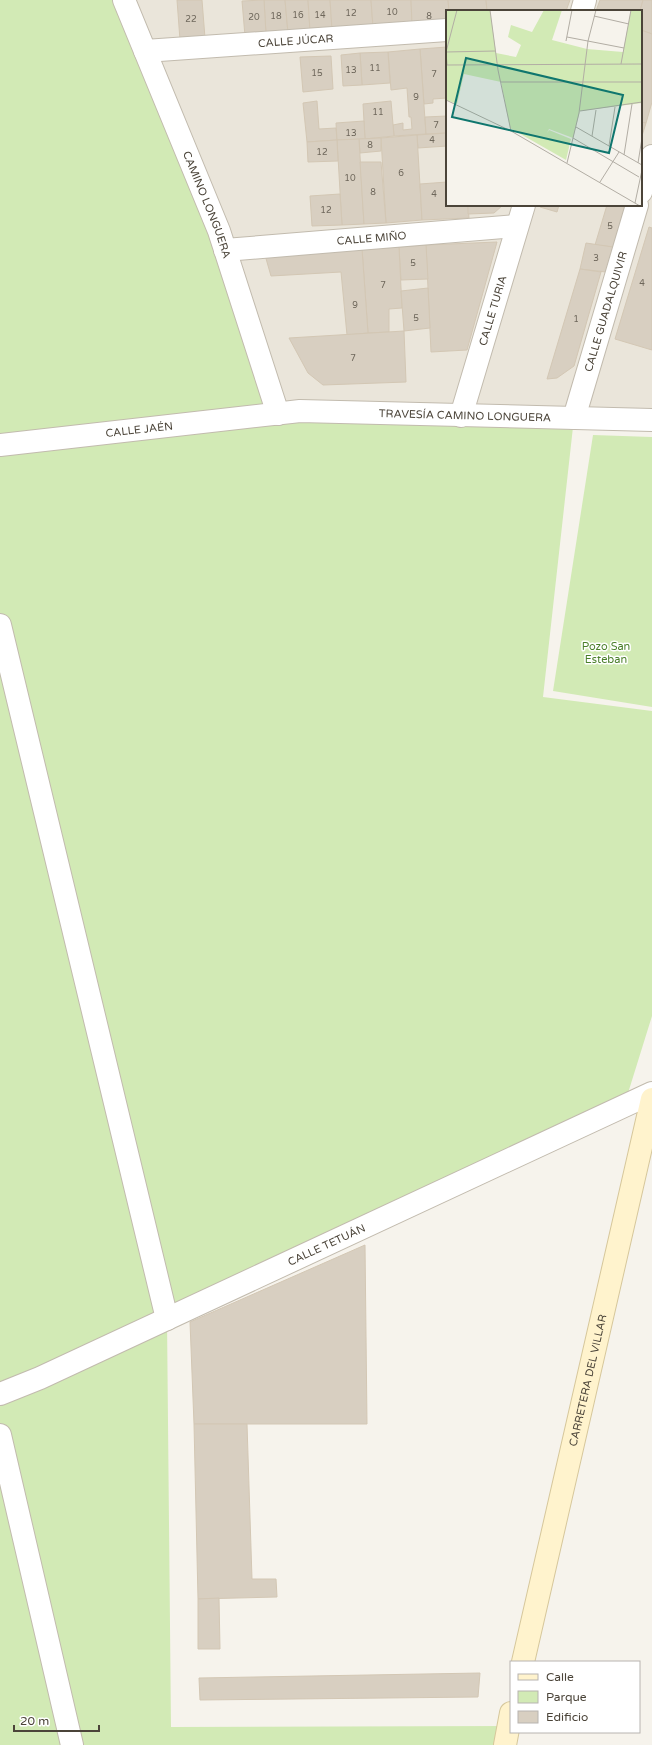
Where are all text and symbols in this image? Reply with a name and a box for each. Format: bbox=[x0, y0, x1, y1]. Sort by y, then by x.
house number: 10 bbox=[386, 7, 398, 18]
house number: 12 bbox=[345, 8, 357, 19]
house number: 16 bbox=[292, 10, 304, 21]
house number: 14 bbox=[314, 10, 326, 21]
inset map bbox=[446, 10, 642, 206]
house number: 18 bbox=[270, 11, 282, 22]
house number: 8 bbox=[426, 11, 432, 22]
house number: 20 bbox=[248, 12, 260, 23]
house number: 22 bbox=[185, 14, 197, 25]
street label: CALLE JÚCAR bbox=[257, 32, 334, 50]
house number: 11 bbox=[369, 63, 381, 74]
house number: 13 bbox=[345, 65, 357, 76]
house number: 15 bbox=[311, 68, 323, 79]
house number: 7 bbox=[431, 69, 437, 80]
house number: 9 bbox=[413, 92, 419, 103]
house number: 11 bbox=[372, 107, 384, 118]
house number: 7 bbox=[433, 120, 439, 131]
house number: 13 bbox=[345, 128, 357, 139]
house number: 4 bbox=[429, 135, 435, 146]
house number: 8 bbox=[367, 140, 373, 151]
house number: 12 bbox=[316, 147, 328, 158]
street label: CAMINO LONGUERA bbox=[180, 149, 233, 260]
house number: 6 bbox=[398, 168, 404, 179]
house number: 10 bbox=[344, 173, 356, 184]
house number: 8 bbox=[370, 187, 376, 198]
house number: 4 bbox=[431, 189, 437, 200]
house number: 12 bbox=[320, 205, 332, 216]
house number: 5 bbox=[607, 221, 613, 232]
street label: CALLE MIÑO bbox=[336, 229, 407, 248]
street label: CALLE GUADALQUIVIR bbox=[582, 250, 630, 373]
house number: 3 bbox=[593, 253, 599, 264]
house number: 5 bbox=[410, 258, 416, 269]
street label: CALLE TURIA bbox=[476, 274, 510, 347]
house number: 4 bbox=[639, 278, 645, 289]
house number: 7 bbox=[380, 280, 386, 291]
house number: 9 bbox=[352, 300, 358, 311]
house number: 5 bbox=[413, 313, 419, 324]
house number: 1 bbox=[573, 314, 579, 325]
house number: 7 bbox=[350, 353, 356, 364]
street label: TRAVESÍA CAMINO LONGUERA bbox=[379, 407, 551, 424]
street label: CALLE JAÉN bbox=[105, 419, 174, 440]
park label: Pozo San Esteban bbox=[582, 640, 630, 666]
street label: CALLE TETUÁN bbox=[286, 1221, 367, 1269]
street label: CARRETERA DEL VILLAR bbox=[567, 1313, 609, 1448]
legend bbox=[510, 1661, 640, 1733]
text: Calle bbox=[546, 1670, 574, 1684]
text: Parque bbox=[546, 1690, 587, 1704]
scale bar bbox=[14, 1707, 99, 1733]
text: Edificio bbox=[546, 1710, 588, 1724]
text: 20 m bbox=[20, 1714, 49, 1728]

